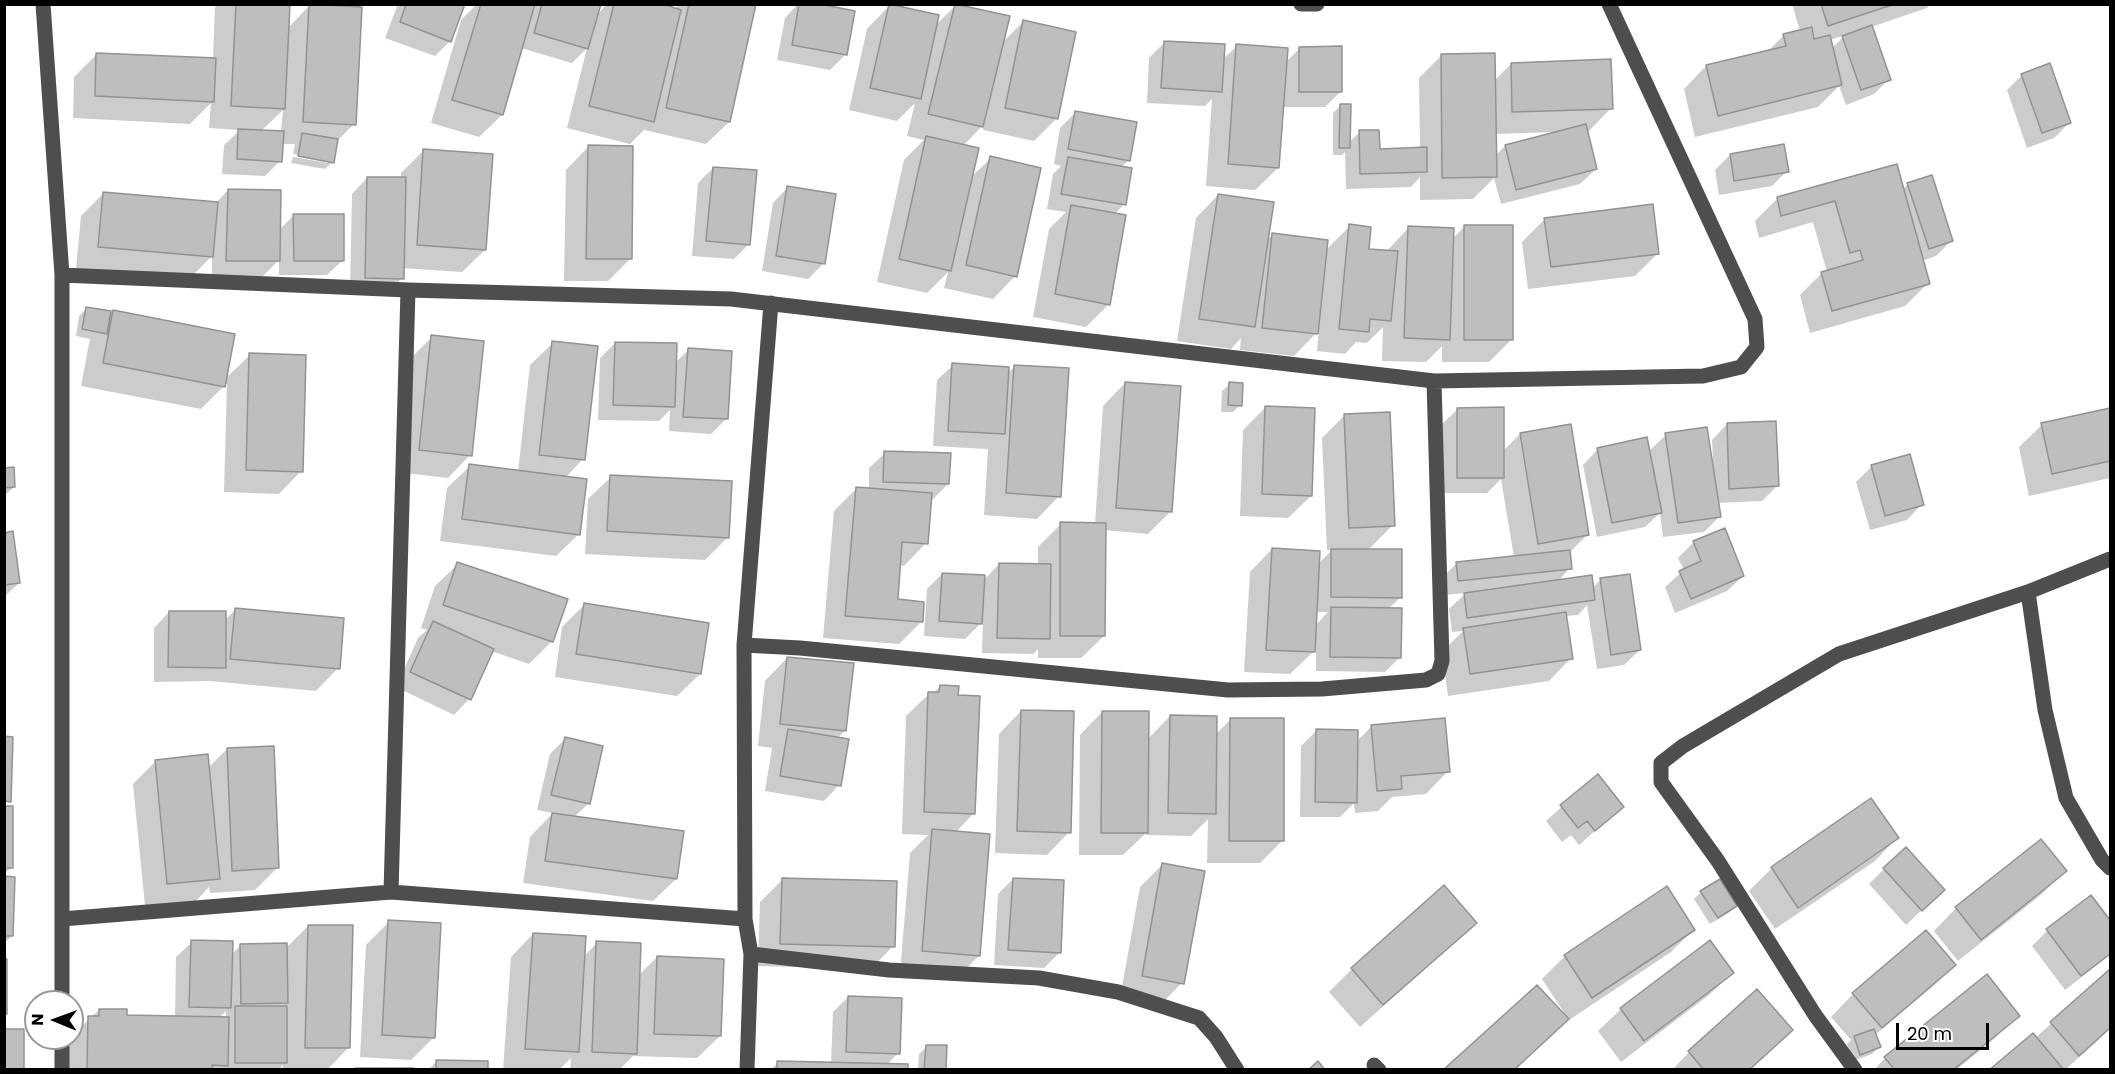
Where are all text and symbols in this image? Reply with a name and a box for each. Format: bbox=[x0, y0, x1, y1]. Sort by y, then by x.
north arrow bbox=[24, 990, 84, 1050]
scale bar bbox=[1899, 1011, 1992, 1049]
text: N bbox=[26, 1013, 49, 1026]
text: 20 m bbox=[1907, 1021, 1952, 1046]

